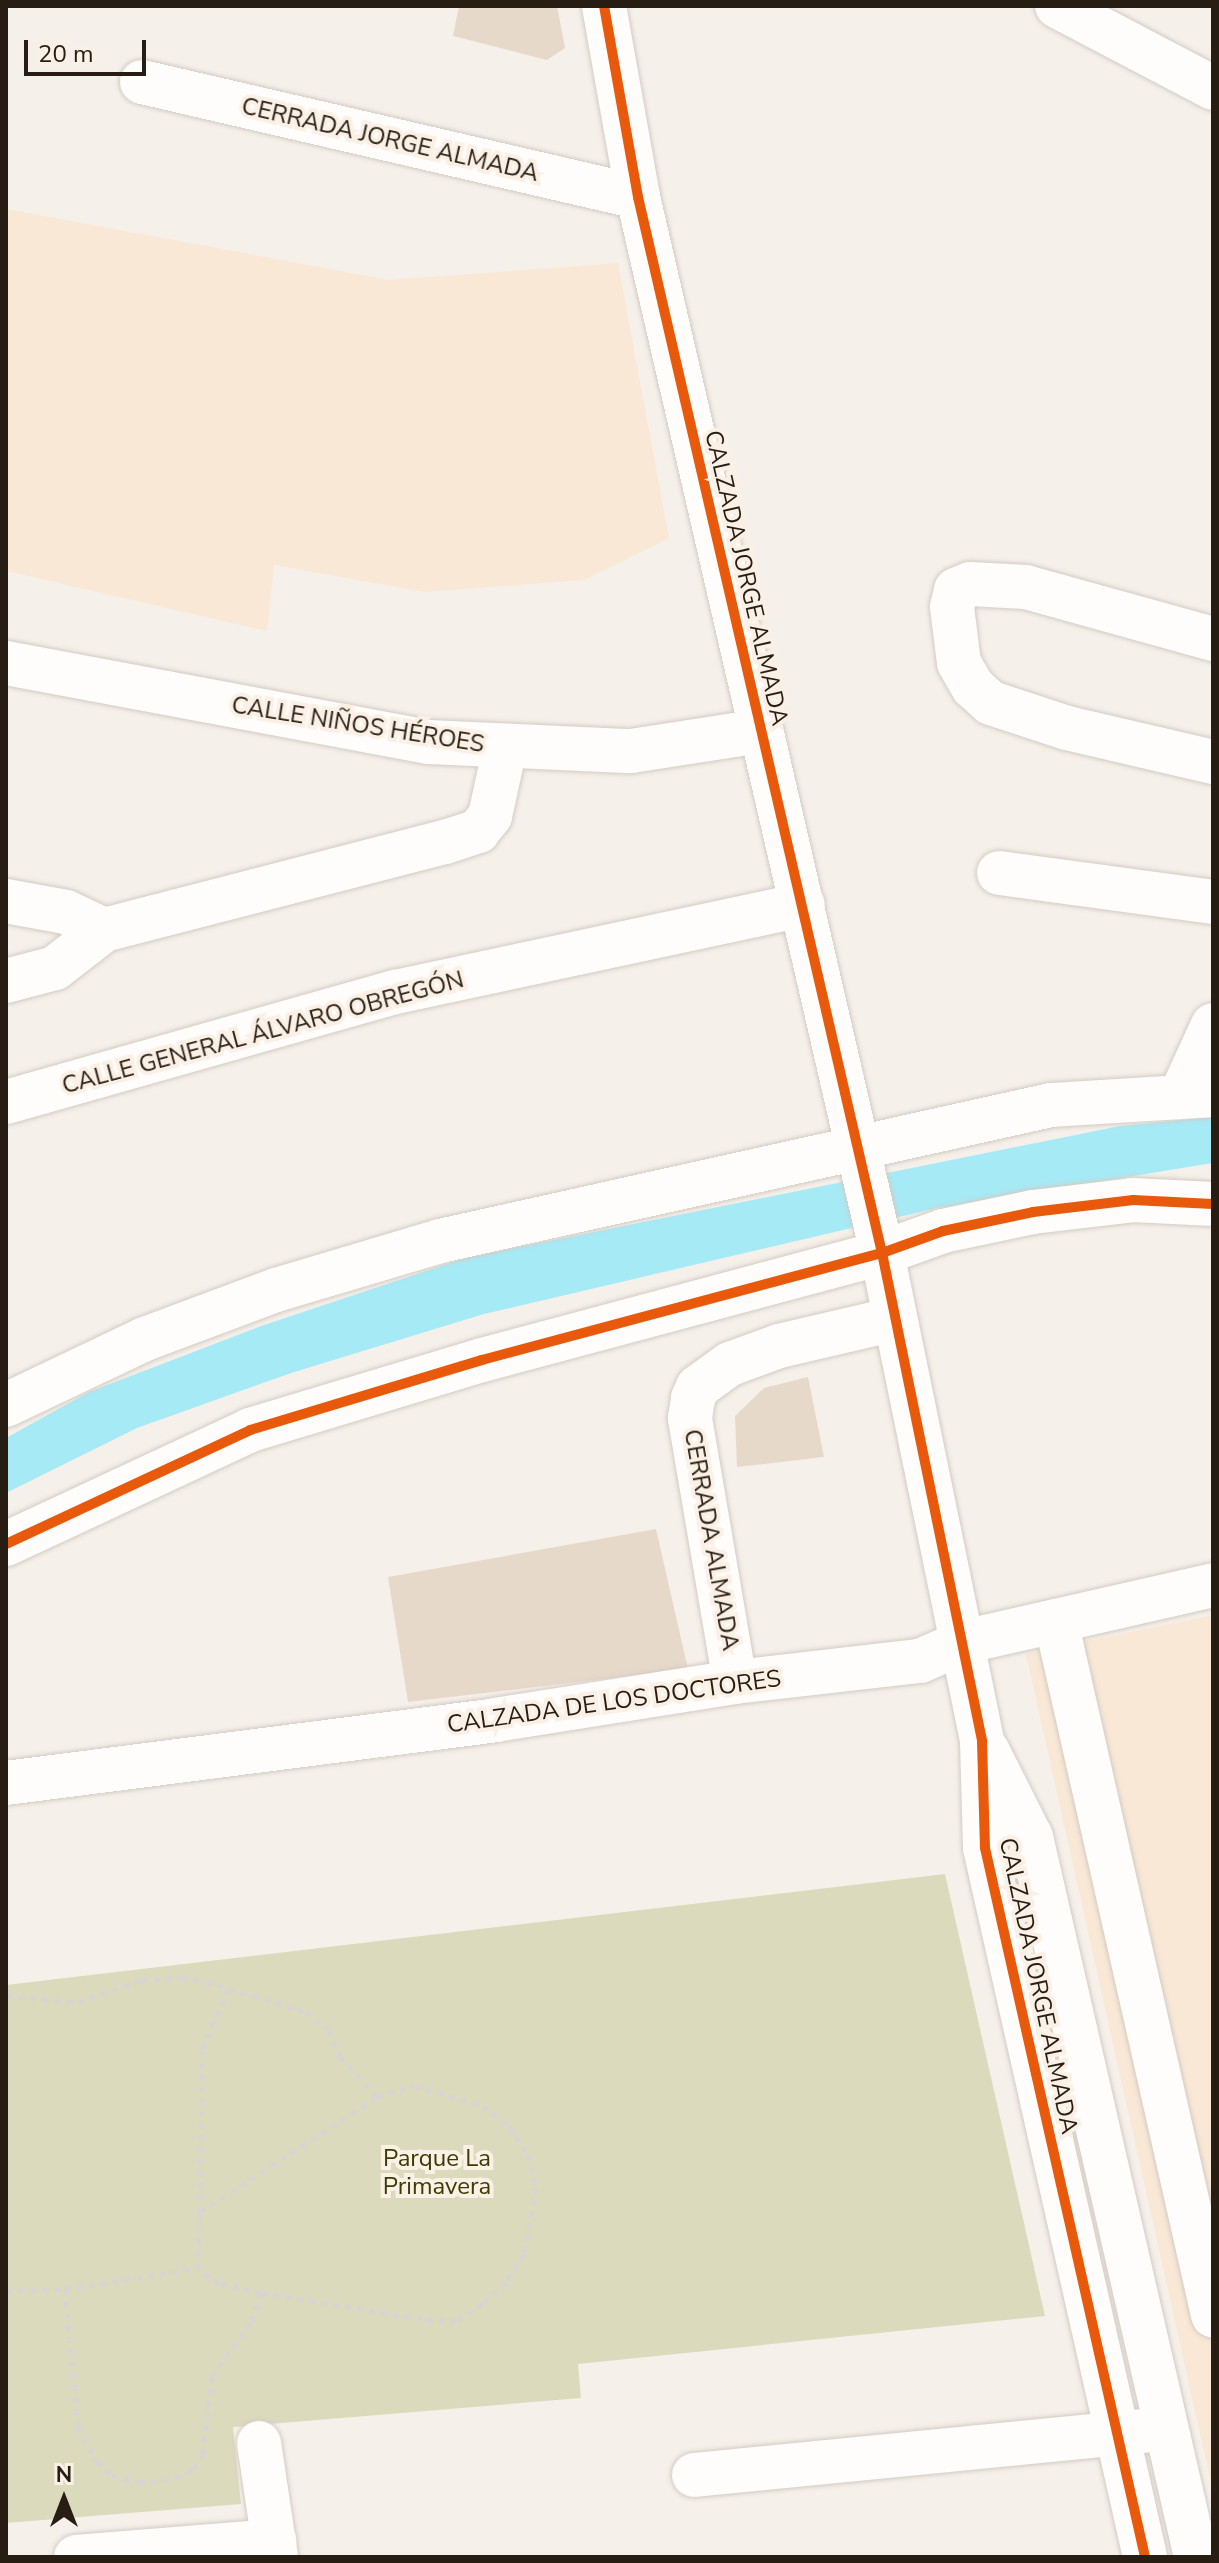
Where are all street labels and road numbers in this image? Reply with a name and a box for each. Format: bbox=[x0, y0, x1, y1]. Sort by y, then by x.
street label: CERRADA JORGE ALMADA bbox=[239, 92, 541, 188]
street label: CALZADA JORGE ALMADA bbox=[698, 428, 794, 728]
street label: CALLE NIÑOS HÉROES bbox=[230, 691, 486, 759]
street label: CALLE GENERAL ÁLVARO OBREGÓN bbox=[59, 965, 467, 1101]
street label: CERRADA ALMADA bbox=[677, 1427, 745, 1653]
street label: CALZADA DE LOS DOCTORES bbox=[445, 1664, 783, 1740]
street label: CALZADA JORGE ALMADA bbox=[993, 1835, 1083, 2137]

